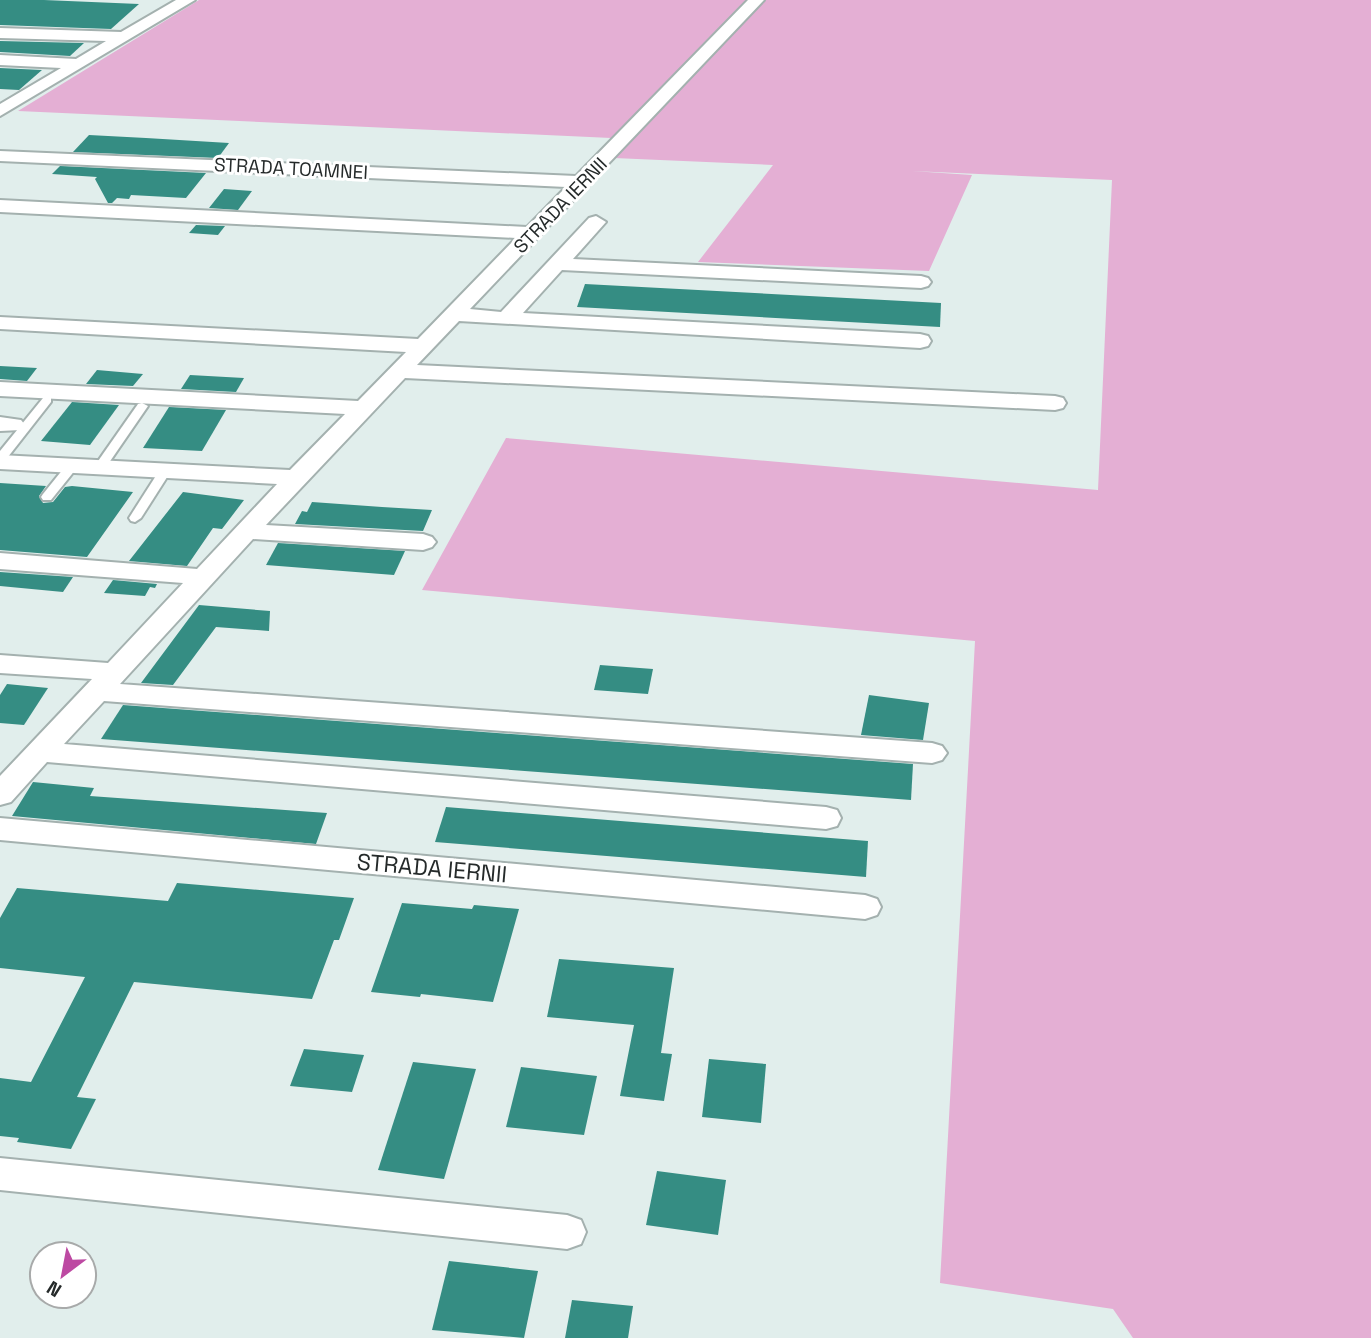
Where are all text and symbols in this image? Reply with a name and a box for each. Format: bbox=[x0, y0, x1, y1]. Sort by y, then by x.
street label: STRADA TOAMNEI bbox=[213, 152, 369, 185]
street label: STRADA IERNII bbox=[508, 152, 613, 259]
street label: STRADA IERNII bbox=[356, 846, 508, 890]
north arrow bbox=[28, 1240, 98, 1310]
text: N bbox=[42, 1275, 66, 1303]

